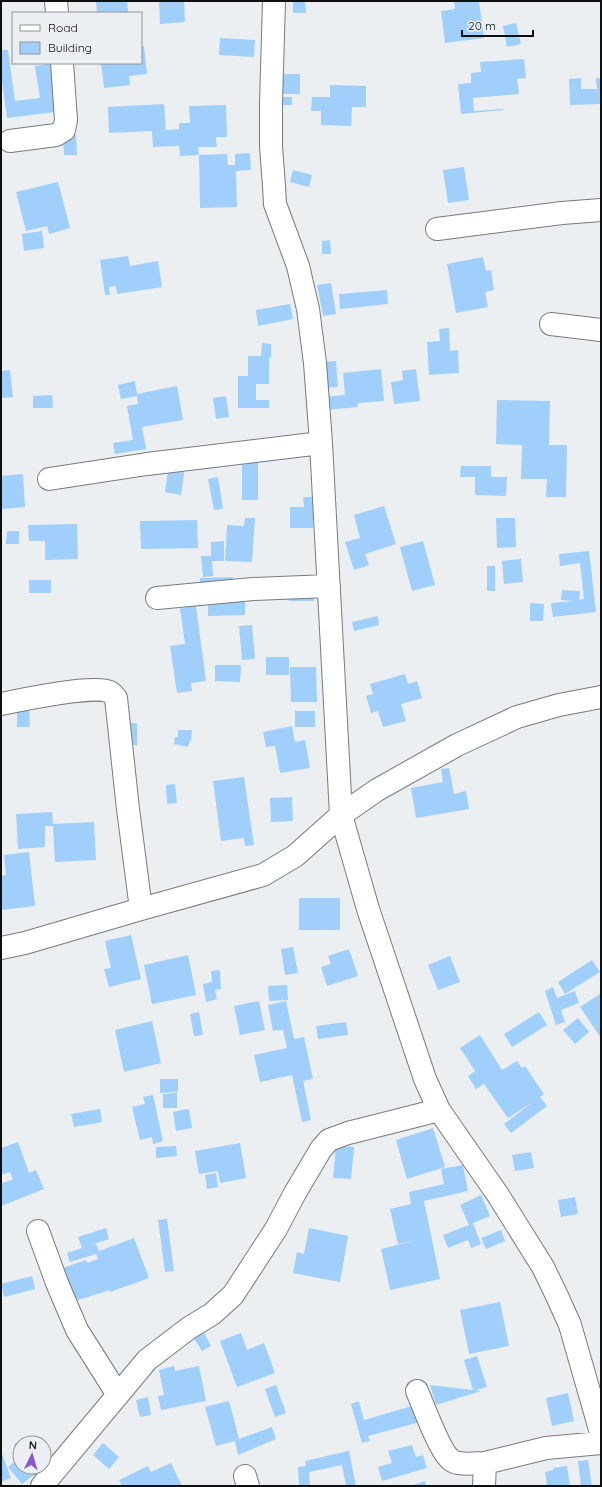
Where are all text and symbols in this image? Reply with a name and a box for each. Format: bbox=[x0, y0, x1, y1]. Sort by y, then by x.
legend bbox=[12, 12, 142, 64]
scale bar bbox=[462, 12, 533, 38]
text: 20 m bbox=[468, 18, 496, 33]
text: Road bbox=[48, 20, 78, 35]
text: Building bbox=[48, 40, 92, 55]
north arrow bbox=[12, 1435, 52, 1475]
text: N bbox=[28, 1438, 38, 1452]

